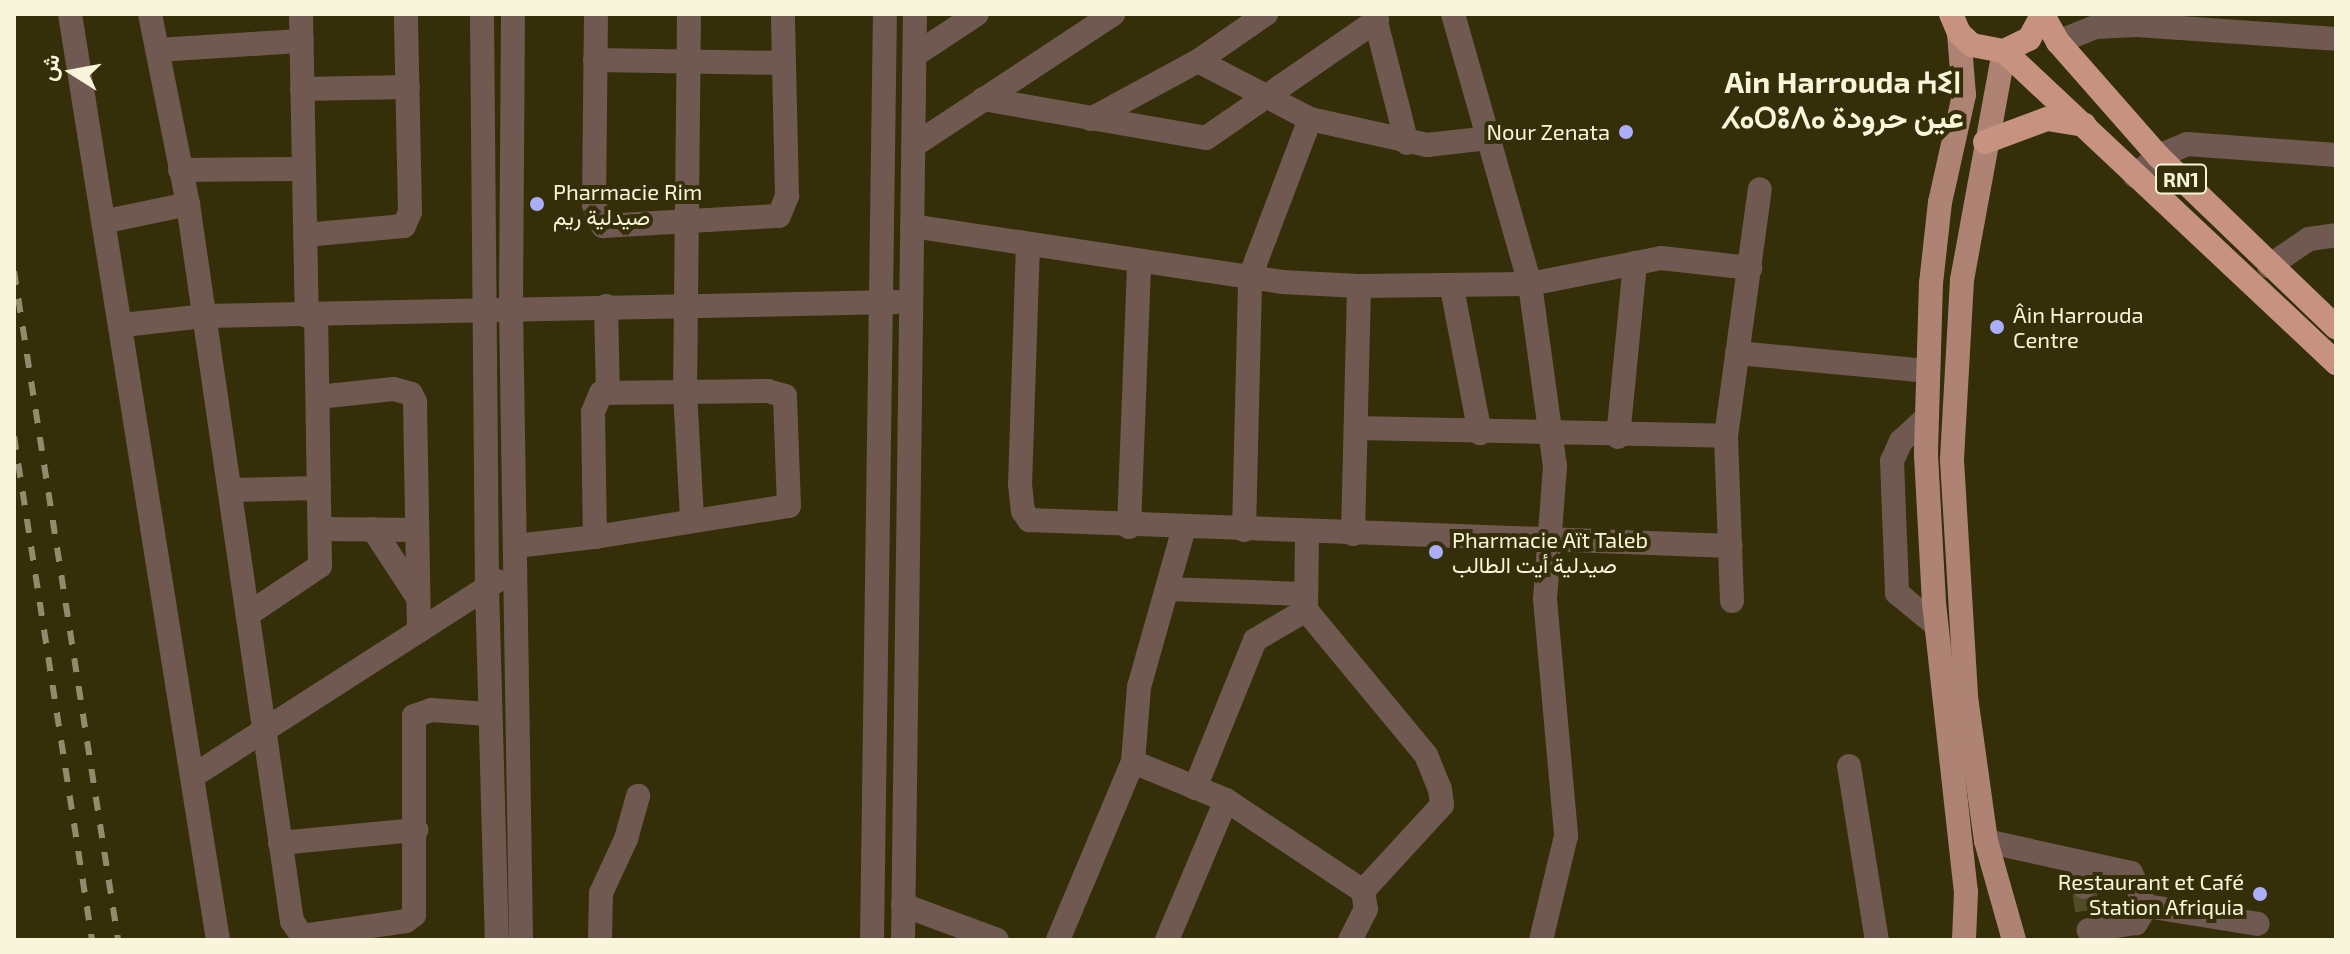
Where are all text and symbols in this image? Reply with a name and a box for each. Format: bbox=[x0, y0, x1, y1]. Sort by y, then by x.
north arrow bbox=[32, 32, 112, 112]
text: ش bbox=[33, 52, 64, 83]
district label: Ain Harrouda ⵄⵉⵏ ⵃⴰⵔⵓⴷⴰ عين حرودة bbox=[1722, 63, 1964, 134]
place label: Nour Zenata bbox=[1486, 119, 1610, 145]
marker: Nour Zenata bbox=[1617, 123, 1635, 141]
road number: RN1 bbox=[2153, 163, 2209, 195]
place label: Pharmacie Rim صيدلية ريم bbox=[553, 178, 702, 230]
marker: Pharmacie Rim صيدلية ريم bbox=[528, 195, 546, 213]
place label: Âin Harrouda Centre bbox=[2013, 301, 2144, 352]
marker: Âin Harrouda Centre bbox=[1988, 318, 2006, 336]
place label: Pharmacie Aït Taleb صيدلية أيت الطالب bbox=[1452, 526, 1649, 578]
marker: Pharmacie Aït Taleb صيدلية أيت الطالب bbox=[1427, 543, 1445, 561]
place label: Restaurant et Café Station Afriquia bbox=[2058, 868, 2244, 920]
marker: Restaurant et Café Station Afriquia bbox=[2251, 885, 2269, 903]

